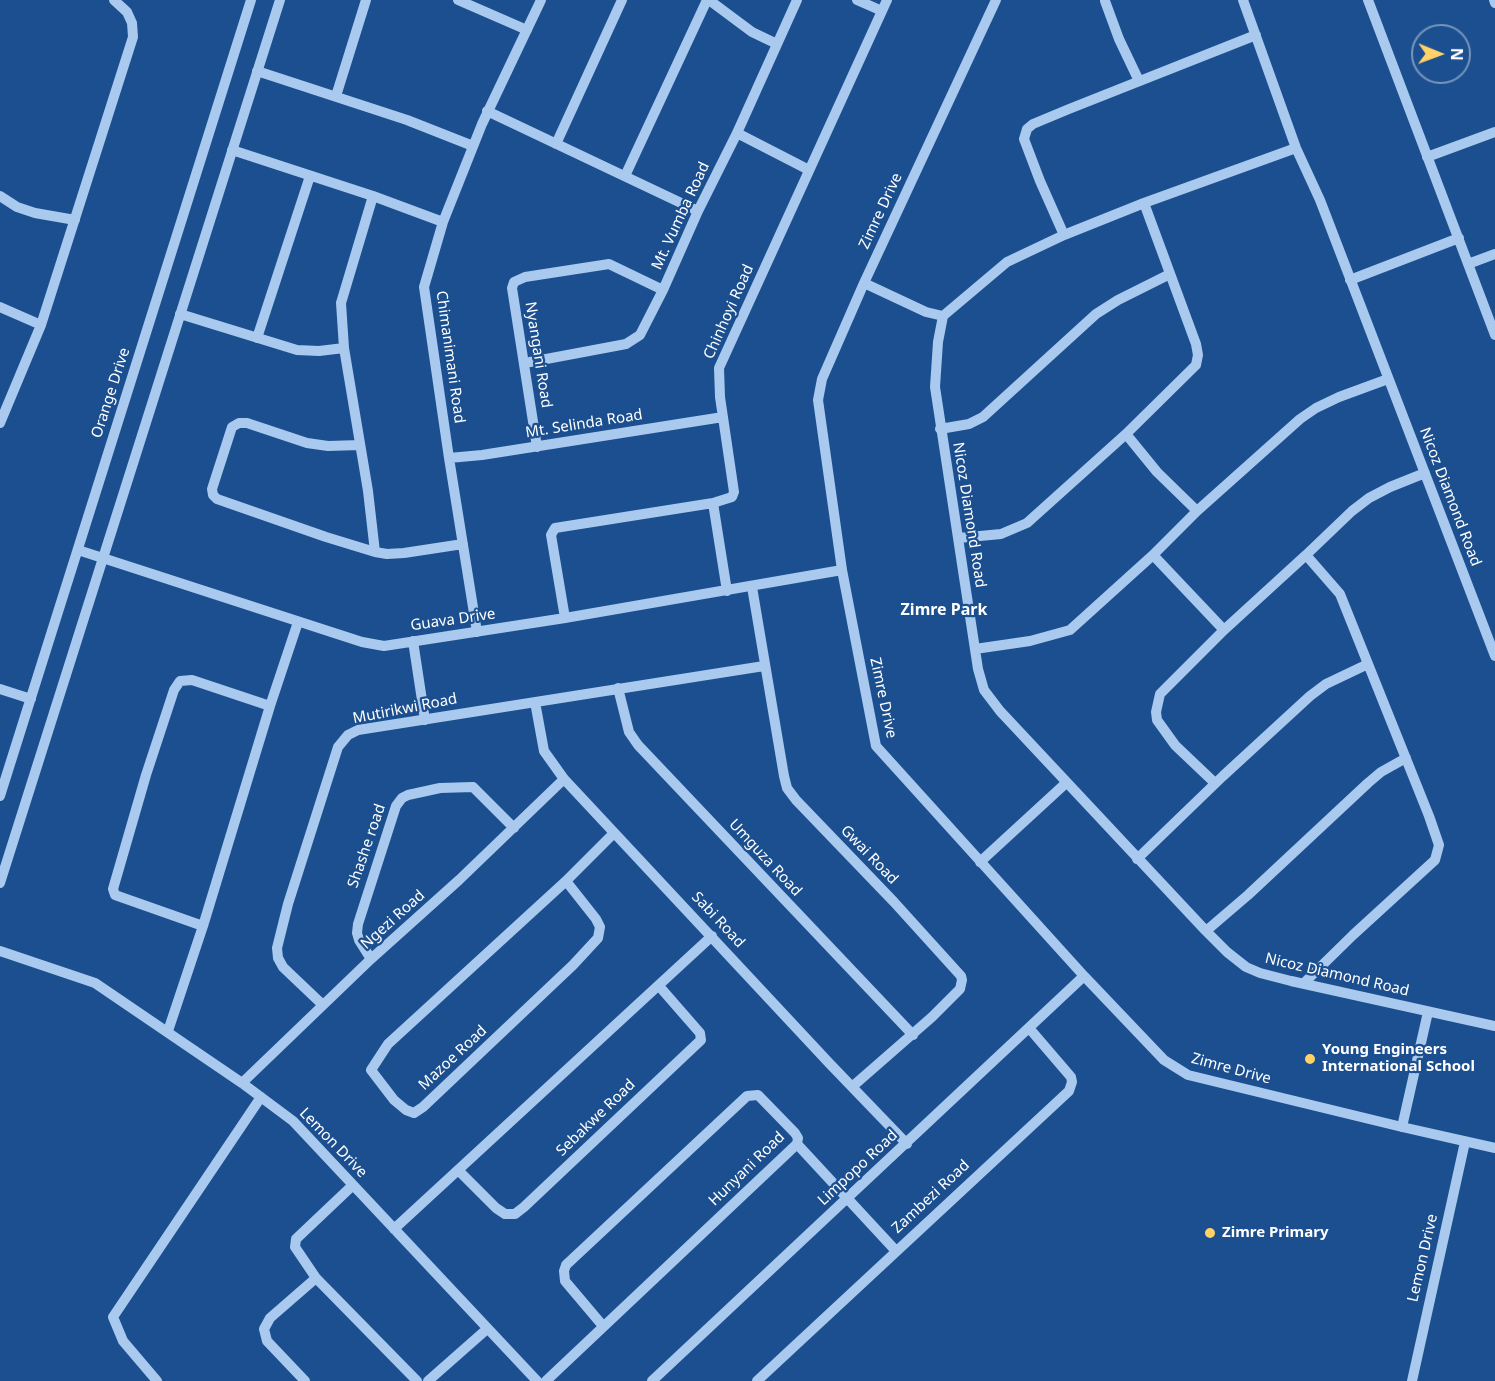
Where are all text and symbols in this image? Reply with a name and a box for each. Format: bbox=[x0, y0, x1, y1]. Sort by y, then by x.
north arrow bbox=[1411, 24, 1471, 84]
text: N bbox=[1446, 48, 1468, 61]
street label: Mt. Vumba Road bbox=[648, 159, 714, 273]
street label: Zimre Drive bbox=[856, 170, 906, 252]
street label: Chinhoyi Road bbox=[700, 262, 758, 362]
street label: Chimanimani Road bbox=[432, 290, 468, 424]
street label: Nyangani Road bbox=[521, 301, 555, 409]
street label: Orange Drive bbox=[88, 346, 134, 440]
street label: Mt. Selinda Road bbox=[524, 406, 644, 442]
street label: Nicoz Diamond Road bbox=[1415, 425, 1485, 569]
street label: Nicoz Diamond Road bbox=[949, 441, 989, 589]
district label: Zimre Park bbox=[901, 600, 987, 620]
street label: Guava Drive bbox=[409, 605, 497, 635]
street label: Zimre Drive bbox=[866, 656, 900, 740]
street label: Mutirikwi Road bbox=[351, 690, 459, 728]
street label: Shashe road bbox=[344, 802, 390, 890]
street label: Umguza Road bbox=[725, 816, 805, 900]
street label: Gwai Road bbox=[836, 822, 902, 888]
street label: Ngezi Road bbox=[357, 887, 429, 953]
street label: Sabi Road bbox=[688, 888, 748, 952]
street label: Nicoz Diamond Road bbox=[1263, 950, 1411, 1000]
street label: Mazoe Road bbox=[415, 1022, 491, 1094]
place label: Young Engineers International School bbox=[1322, 1041, 1475, 1076]
street label: Zimre Drive bbox=[1189, 1050, 1273, 1088]
marker: Young Engineers International School bbox=[1303, 1052, 1317, 1066]
street label: Sebakwe Road bbox=[553, 1076, 639, 1160]
street label: Lemon Drive bbox=[295, 1104, 371, 1182]
street label: Limpopo Road bbox=[814, 1127, 902, 1209]
street label: Hunyani Road bbox=[705, 1128, 789, 1210]
street label: Zambezi Road bbox=[889, 1157, 973, 1237]
street label: Lemon Drive bbox=[1404, 1212, 1442, 1304]
place label: Zimre Primary bbox=[1222, 1224, 1328, 1242]
marker: Zimre Primary bbox=[1203, 1226, 1217, 1240]

